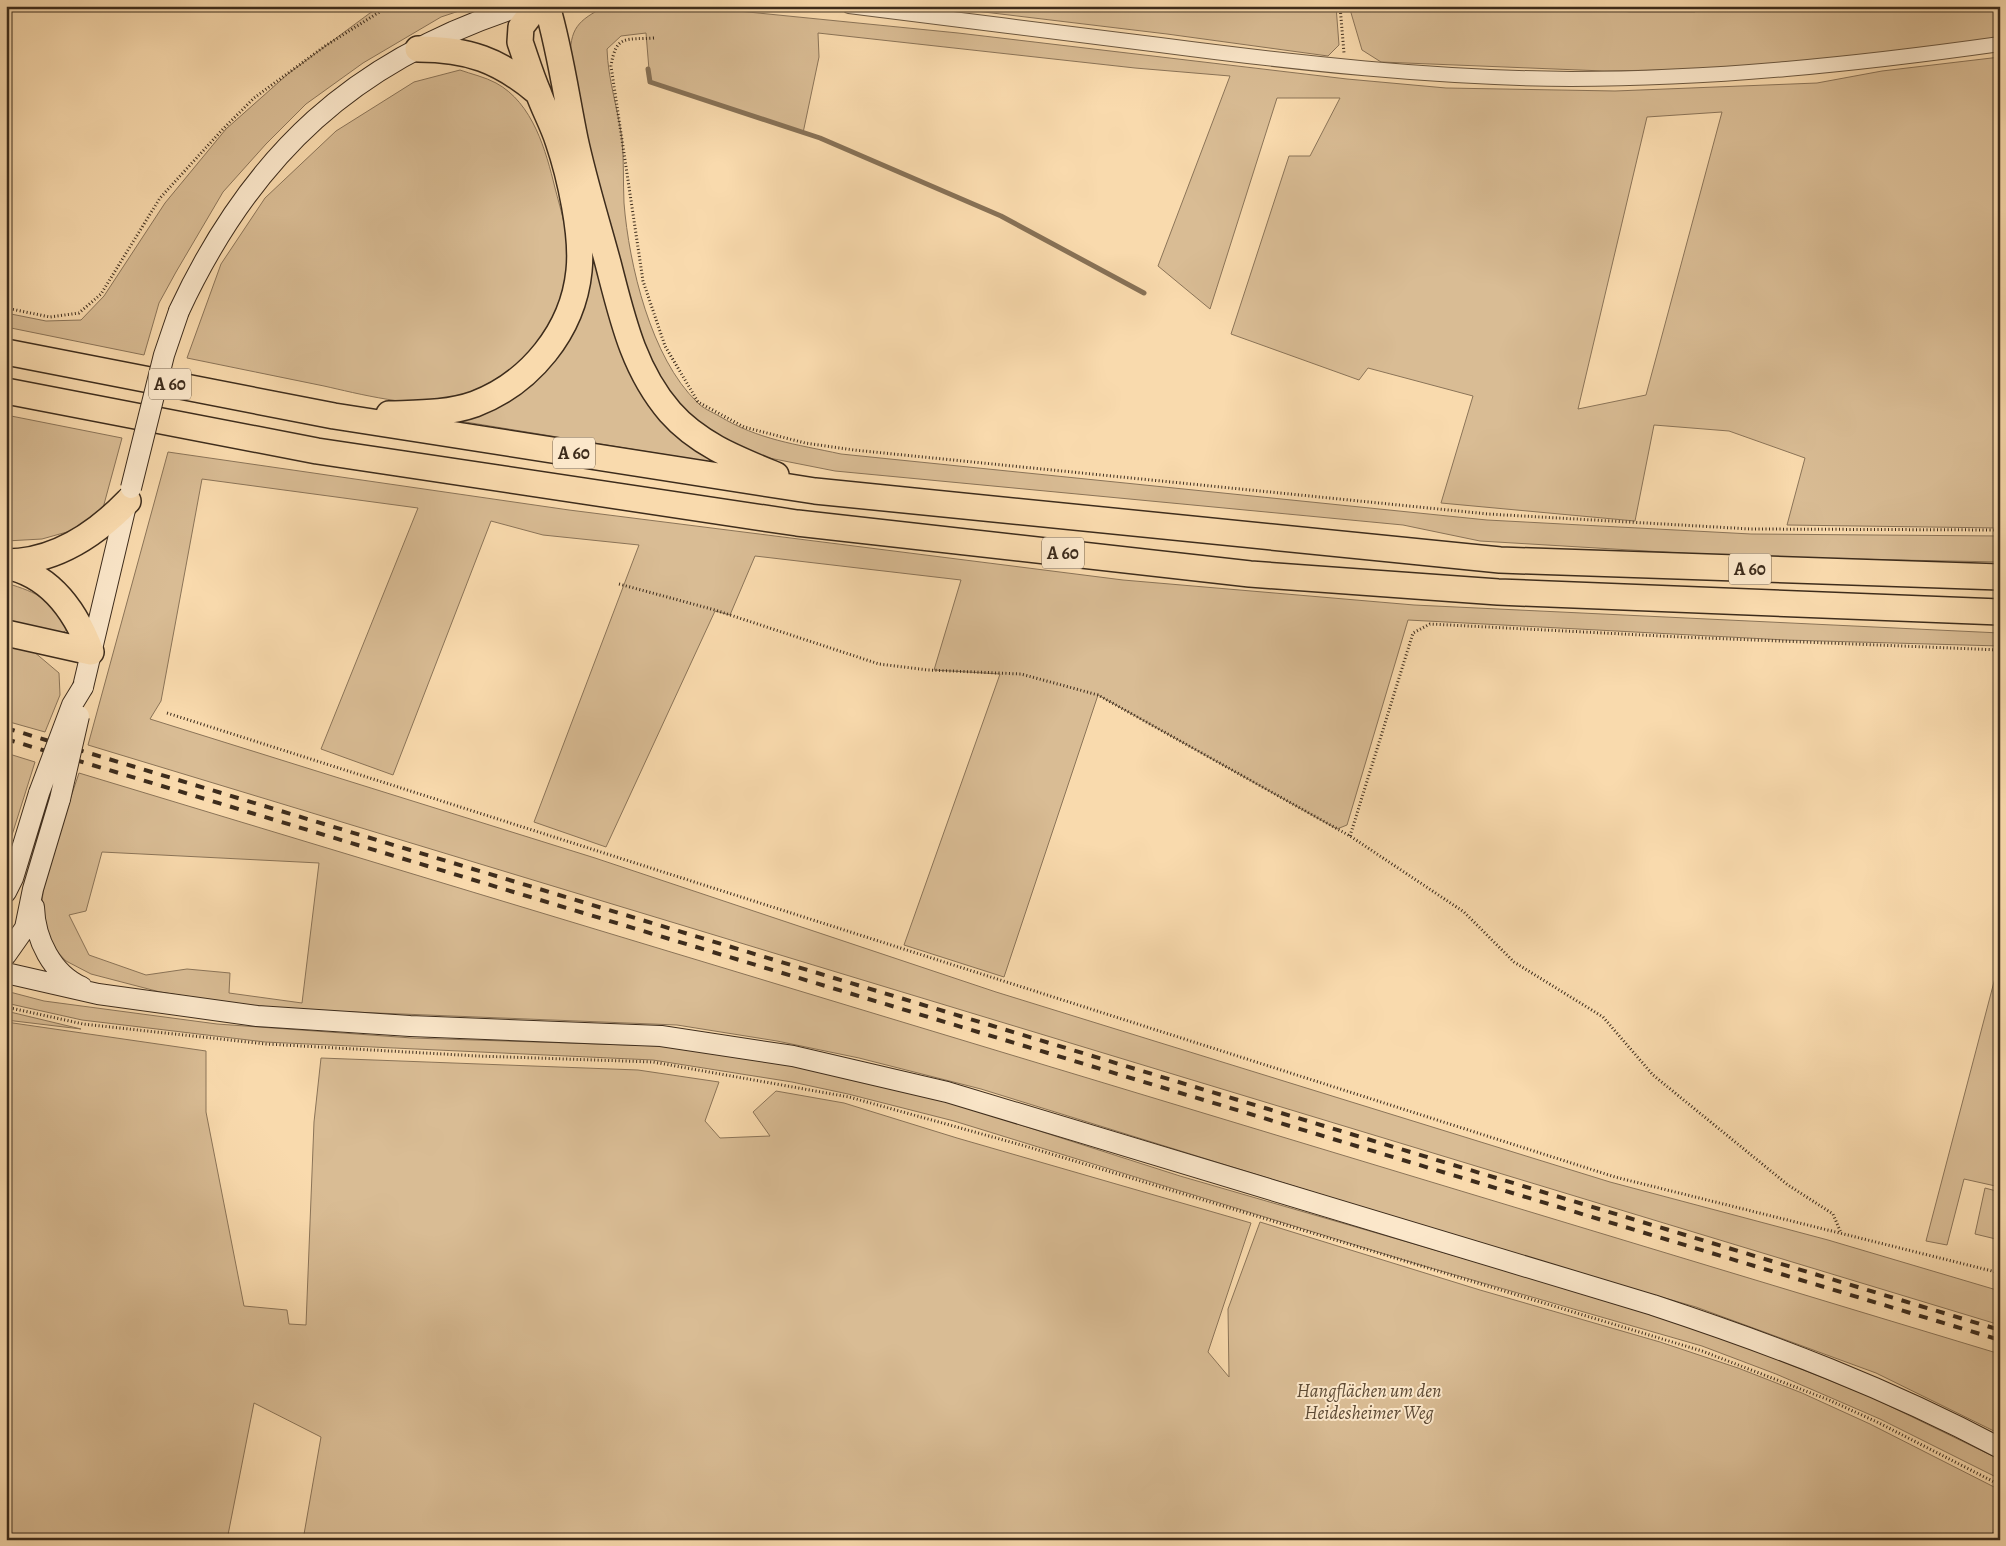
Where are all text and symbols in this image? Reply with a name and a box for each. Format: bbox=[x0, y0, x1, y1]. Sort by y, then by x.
road number: A 60 bbox=[149, 368, 191, 399]
road number: A 60 bbox=[553, 438, 595, 468]
road number: A 60 bbox=[1042, 538, 1084, 568]
road number: A 60 bbox=[1729, 554, 1771, 584]
park label: Hangflächen um den Heidesheimer Weg bbox=[1297, 1378, 1442, 1426]

